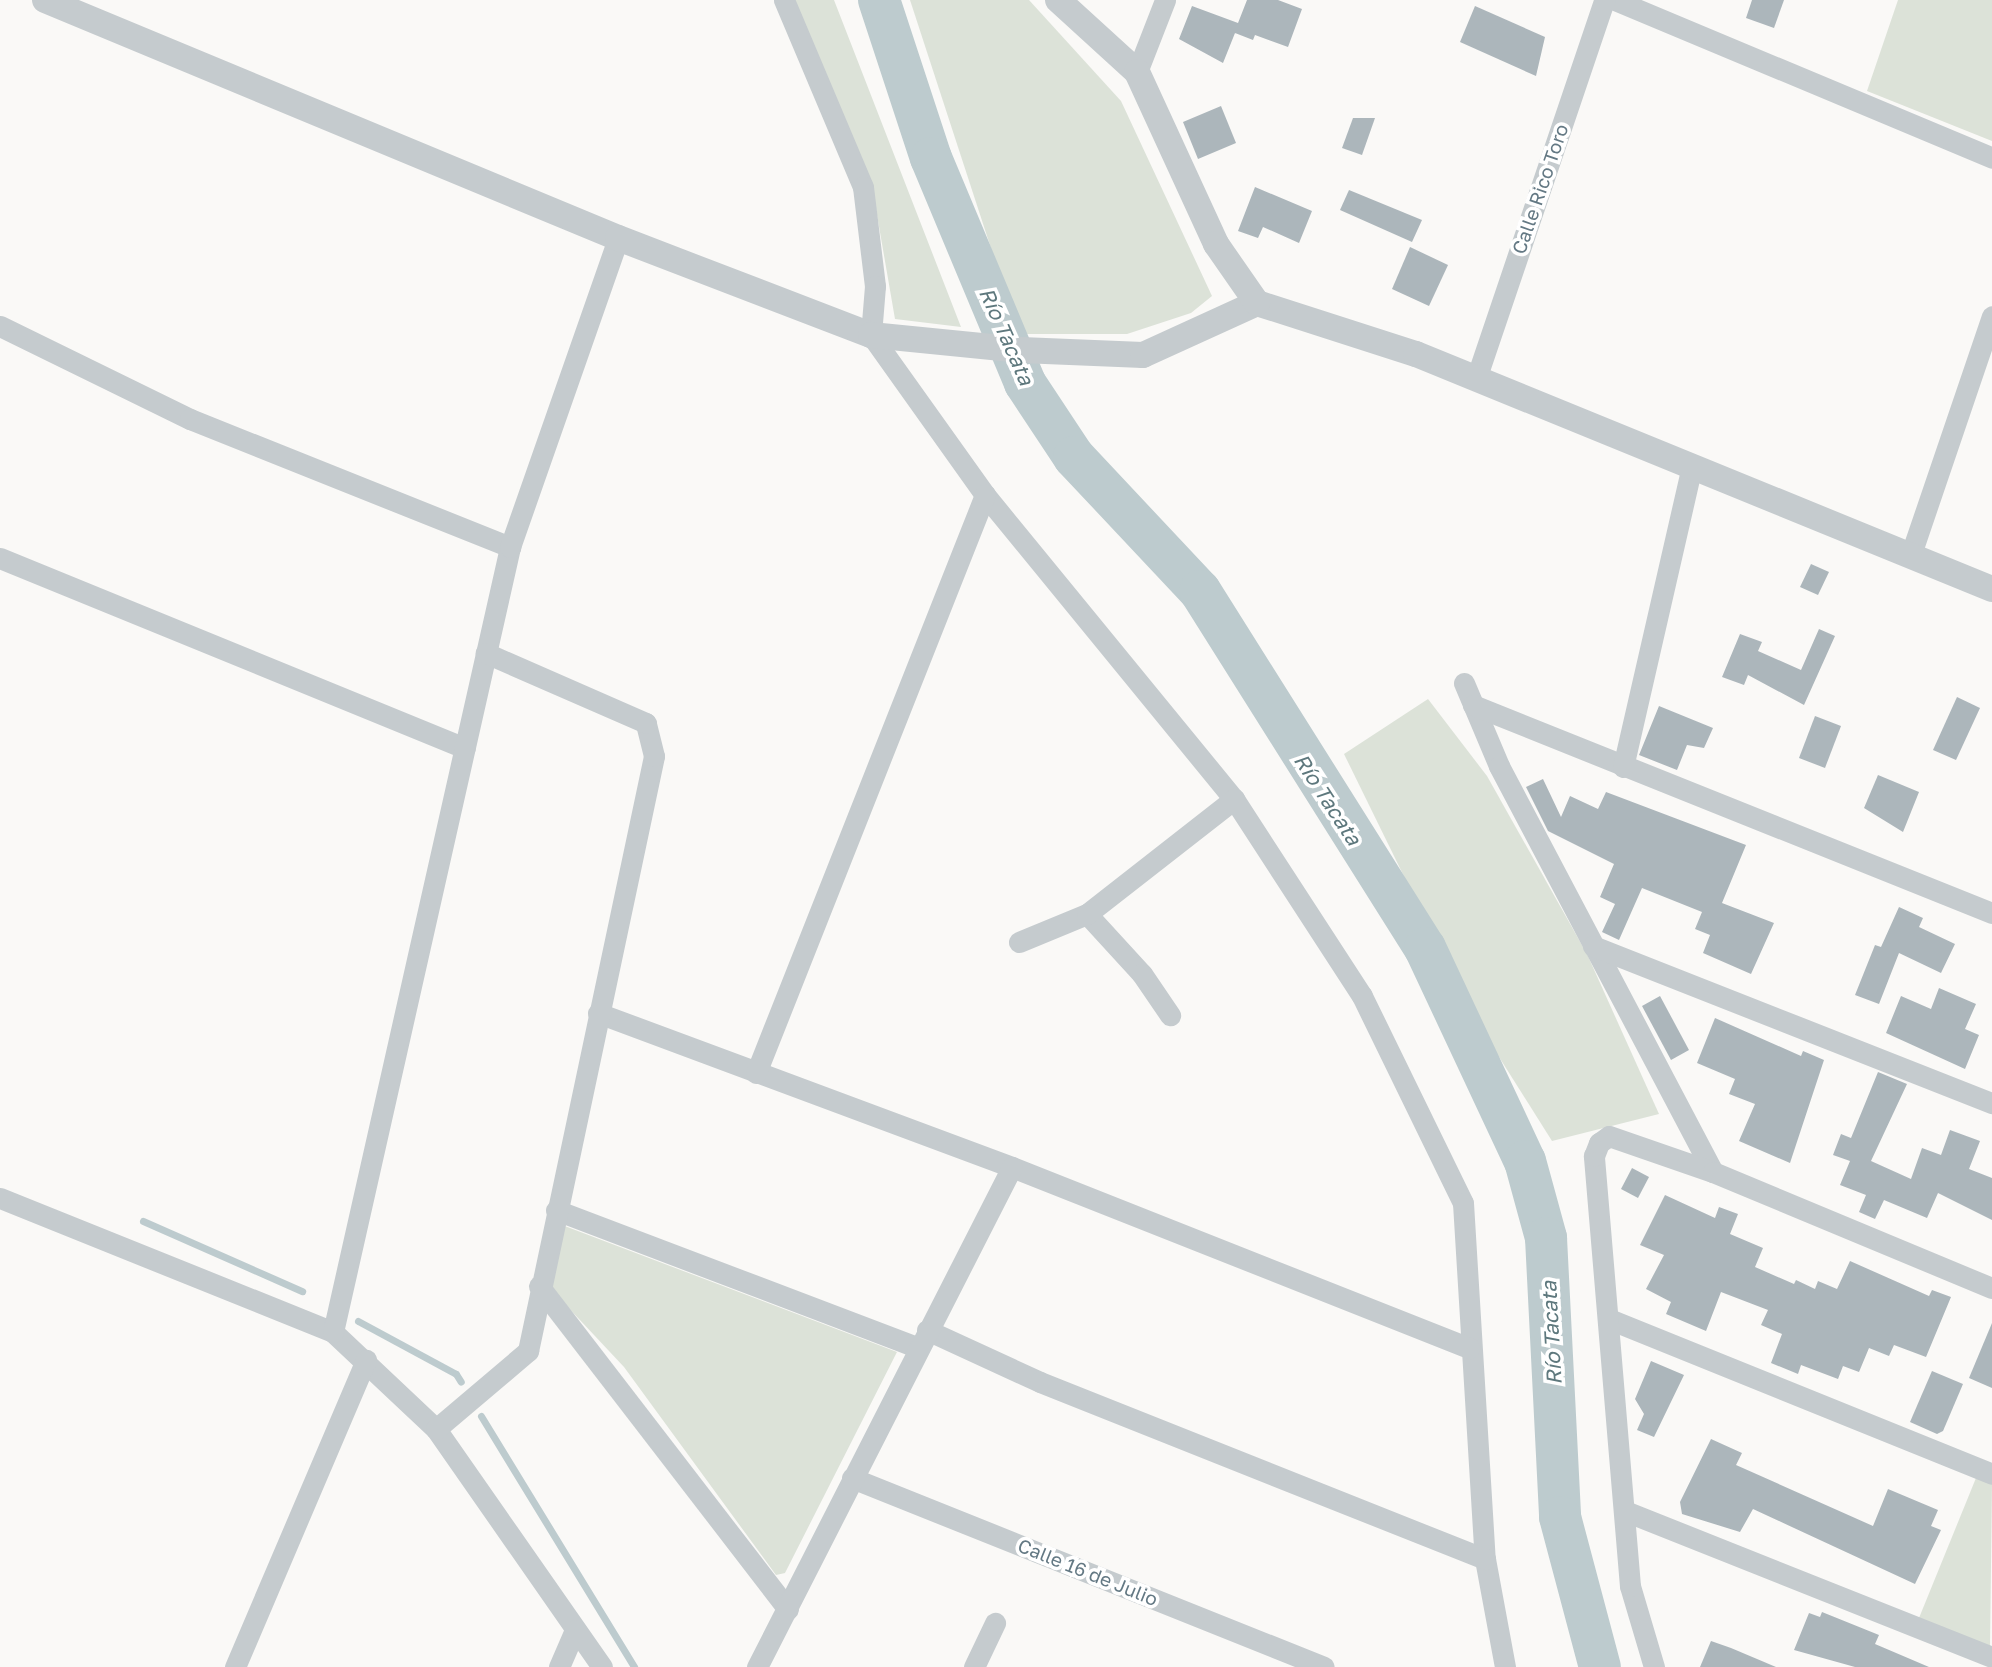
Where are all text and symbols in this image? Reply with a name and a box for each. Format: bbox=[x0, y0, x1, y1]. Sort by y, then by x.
street label: Calle Rico Toro bbox=[1507, 121, 1573, 257]
water label: Río Tacata bbox=[974, 283, 1040, 389]
water label: Río Tacata bbox=[1289, 748, 1367, 850]
water label: Río Tacata bbox=[1536, 1280, 1566, 1386]
street label: Calle 16 de Julio bbox=[1015, 1534, 1161, 1610]

